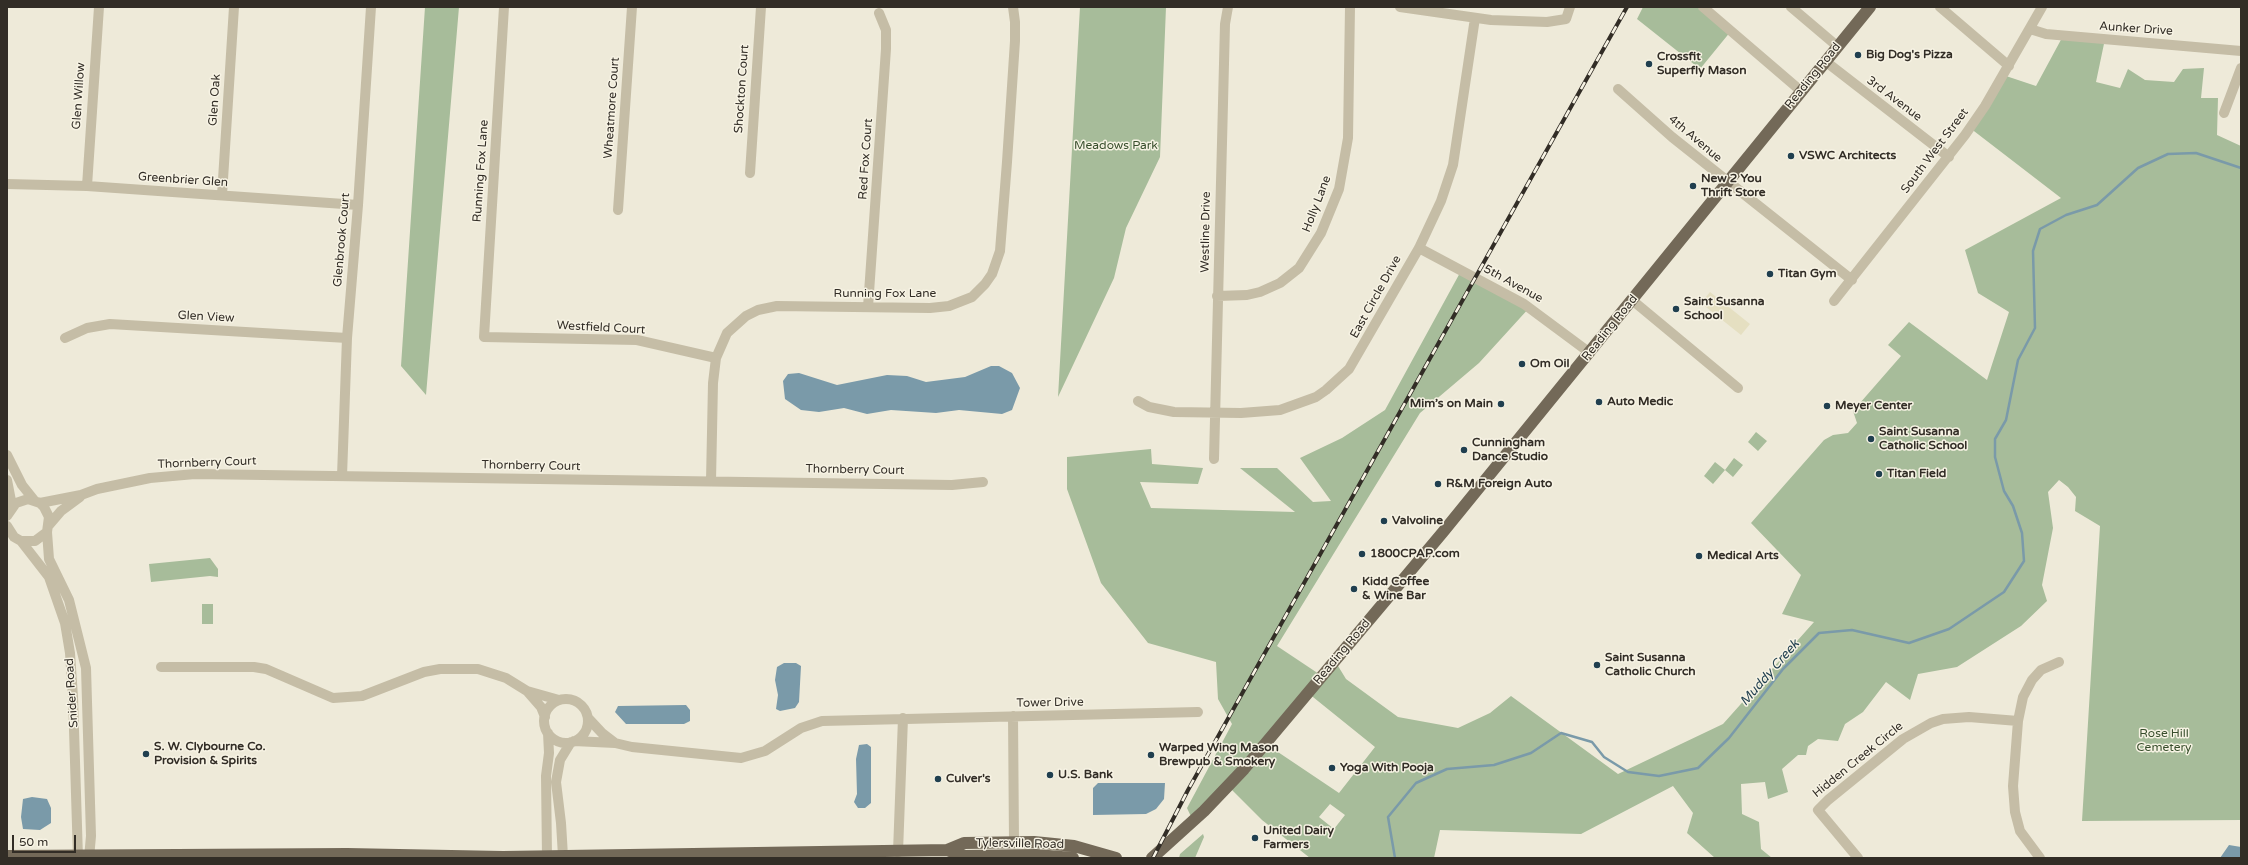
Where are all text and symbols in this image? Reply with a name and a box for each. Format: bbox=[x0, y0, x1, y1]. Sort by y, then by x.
street label: Aunker Drive bbox=[2099, 19, 2173, 39]
street label: Reading Road bbox=[1782, 40, 1844, 112]
street label: Shockton Court bbox=[732, 44, 752, 134]
place label: Big Dog's Pizza bbox=[1866, 48, 1953, 62]
place label: Crossfit Superfly Mason bbox=[1657, 50, 1746, 78]
marker: Big Dog's Pizza bbox=[1853, 50, 1863, 60]
street label: Wheatmore Court bbox=[601, 57, 623, 159]
marker: Crossfit Superfly Mason bbox=[1644, 59, 1654, 69]
street label: Glen Willow bbox=[69, 62, 89, 130]
street label: Glen Oak bbox=[206, 73, 224, 127]
street label: 3rd Avenue bbox=[1863, 74, 1925, 124]
street label: South West Street bbox=[1898, 105, 1972, 197]
street label: 4th Avenue bbox=[1665, 112, 1725, 166]
street label: Red Fox Court bbox=[856, 118, 876, 200]
street label: Running Fox Lane bbox=[470, 119, 492, 223]
park label: Meadows Park bbox=[1074, 139, 1158, 153]
place label: VSWC Architects bbox=[1799, 149, 1896, 163]
marker: VSWC Architects bbox=[1786, 151, 1796, 161]
street label: Greenbrier Glen bbox=[137, 170, 229, 190]
place label: New 2 You Thrift Store bbox=[1701, 172, 1765, 200]
street label: Holly Lane bbox=[1300, 174, 1334, 234]
marker: New 2 You Thrift Store bbox=[1688, 181, 1698, 191]
street label: Westline Drive bbox=[1198, 191, 1214, 273]
street label: Glenbrook Court bbox=[331, 192, 353, 288]
street label: East Circle Drive bbox=[1347, 253, 1405, 341]
street label: 5th Avenue bbox=[1481, 262, 1545, 306]
place label: Titan Gym bbox=[1778, 267, 1836, 281]
marker: Titan Gym bbox=[1765, 269, 1775, 279]
street label: Running Fox Lane bbox=[834, 287, 936, 301]
street label: Reading Road bbox=[1579, 292, 1641, 364]
place label: Saint Susanna School bbox=[1684, 295, 1764, 323]
marker: Saint Susanna School bbox=[1671, 304, 1681, 314]
street label: Glen View bbox=[177, 308, 235, 326]
street label: Westfield Court bbox=[556, 318, 646, 338]
place label: Om Oil bbox=[1530, 357, 1569, 371]
marker: Om Oil bbox=[1517, 359, 1527, 369]
place label: Auto Medic bbox=[1607, 395, 1673, 409]
place label: Mim’s on Main bbox=[1410, 397, 1493, 411]
marker: Auto Medic bbox=[1594, 397, 1604, 407]
marker: Mim’s on Main bbox=[1496, 399, 1506, 409]
place label: Meyer Center bbox=[1835, 399, 1912, 413]
marker: Meyer Center bbox=[1822, 401, 1832, 411]
place label: Saint Susanna Catholic School bbox=[1879, 425, 1967, 453]
marker: Saint Susanna Catholic School bbox=[1866, 434, 1876, 444]
place label: Cunningham Dance Studio bbox=[1472, 436, 1548, 464]
marker: Cunningham Dance Studio bbox=[1459, 445, 1469, 455]
street label: Thornberry Court bbox=[157, 454, 257, 472]
street label: Thornberry Court bbox=[481, 458, 581, 474]
street label: Thornberry Court bbox=[805, 462, 905, 478]
place label: Titan Field bbox=[1887, 467, 1946, 481]
marker: Titan Field bbox=[1874, 469, 1884, 479]
place label: R&M Foreign Auto bbox=[1446, 477, 1552, 491]
marker: R&M Foreign Auto bbox=[1433, 479, 1443, 489]
place label: Valvoline bbox=[1392, 514, 1443, 528]
marker: Valvoline bbox=[1379, 516, 1389, 526]
place label: 1800CPAP.com bbox=[1370, 547, 1460, 561]
marker: 1800CPAP.com bbox=[1357, 549, 1367, 559]
place label: Medical Arts bbox=[1707, 549, 1779, 563]
marker: Medical Arts bbox=[1694, 551, 1704, 561]
place label: Kidd Coffee & Wine Bar bbox=[1362, 575, 1429, 603]
marker: Kidd Coffee & Wine Bar bbox=[1349, 584, 1359, 594]
street label: Reading Road bbox=[1311, 616, 1373, 688]
water label: Muddy Creek bbox=[1737, 637, 1803, 709]
place label: Saint Susanna Catholic Church bbox=[1605, 651, 1696, 679]
street label: Snider Road bbox=[62, 658, 82, 728]
marker: Saint Susanna Catholic Church bbox=[1592, 660, 1602, 670]
street label: Tower Drive bbox=[1016, 695, 1084, 711]
street label: Hidden Creek Circle bbox=[1810, 719, 1906, 801]
park label: Rose Hill Cemetery bbox=[2136, 727, 2192, 755]
place label: S. W. Clybourne Co. Provision & Spirits bbox=[154, 740, 266, 768]
place label: Warped Wing Mason Brewpub & Smokery bbox=[1159, 741, 1279, 769]
marker: S. W. Clybourne Co. Provision & Spirits bbox=[141, 749, 151, 759]
marker: Warped Wing Mason Brewpub & Smokery bbox=[1146, 750, 1156, 760]
place label: Yoga With Pooja bbox=[1340, 761, 1434, 775]
marker: Yoga With Pooja bbox=[1327, 763, 1337, 773]
place label: U.S. Bank bbox=[1058, 768, 1113, 782]
marker: U.S. Bank bbox=[1045, 770, 1055, 780]
place label: Culver's bbox=[946, 772, 991, 786]
marker: Culver's bbox=[933, 774, 943, 784]
place label: United Dairy Farmers bbox=[1263, 824, 1334, 852]
scale bar bbox=[14, 827, 78, 853]
marker: United Dairy Farmers bbox=[1250, 833, 1260, 843]
text: 50 m bbox=[19, 835, 48, 849]
street label: Tylersville Road bbox=[976, 836, 1064, 852]

